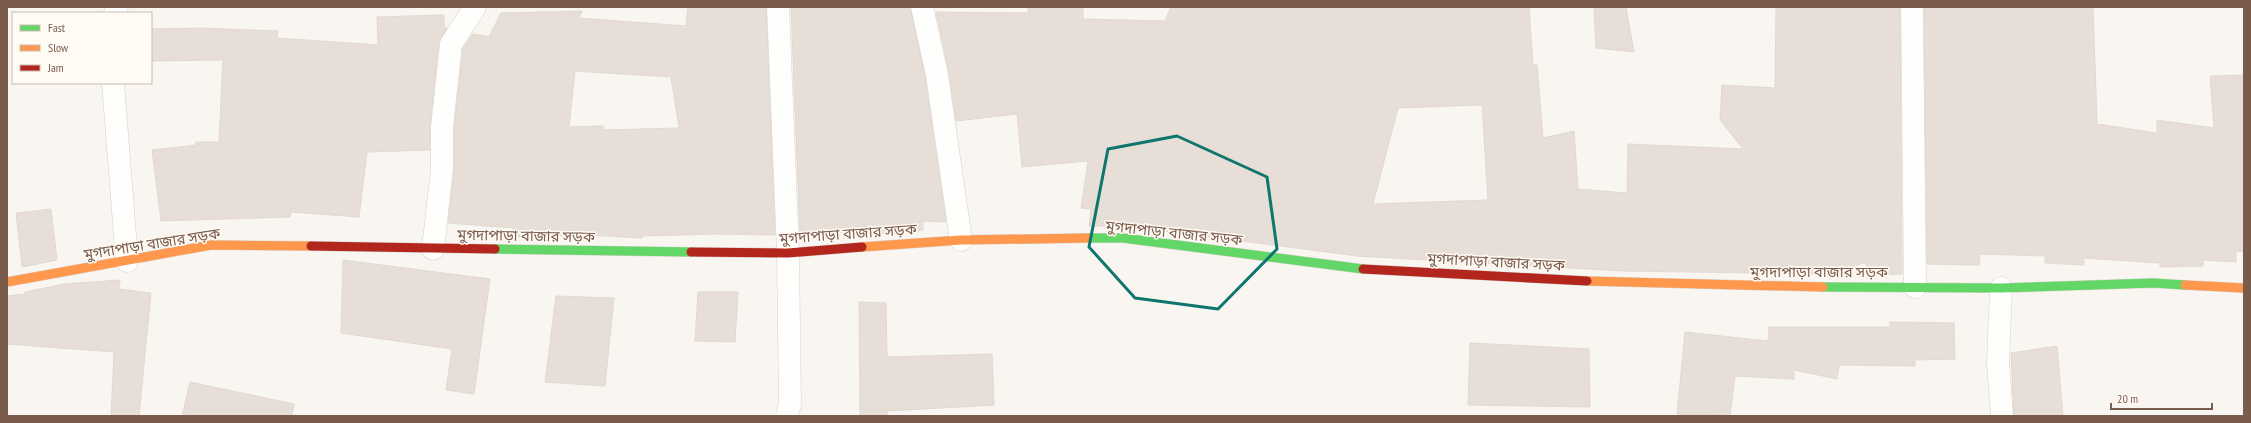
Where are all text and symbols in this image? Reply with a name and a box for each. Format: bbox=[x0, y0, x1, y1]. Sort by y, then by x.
legend bbox=[12, 12, 152, 84]
text: Fast bbox=[48, 20, 66, 35]
text: Slow bbox=[48, 40, 69, 55]
text: Jam bbox=[47, 60, 64, 75]
street label: মুগদাপাড়া বাজার সড়ক bbox=[1104, 216, 1244, 249]
street label: মুগদাপাড়া বাজার সড়ক bbox=[778, 219, 918, 248]
street label: মুগদাপাড়া বাজার সড়ক bbox=[81, 223, 222, 264]
street label: মুগদাপাড়া বাজার সড়ক bbox=[456, 225, 596, 246]
street label: মুগদাপাড়া বাজার সড়ক bbox=[1426, 248, 1566, 275]
street label: মুগদাপাড়া বাজার সড়ক bbox=[1749, 262, 1889, 281]
scale bar bbox=[2111, 385, 2212, 411]
text: 20 m bbox=[2117, 391, 2138, 406]

